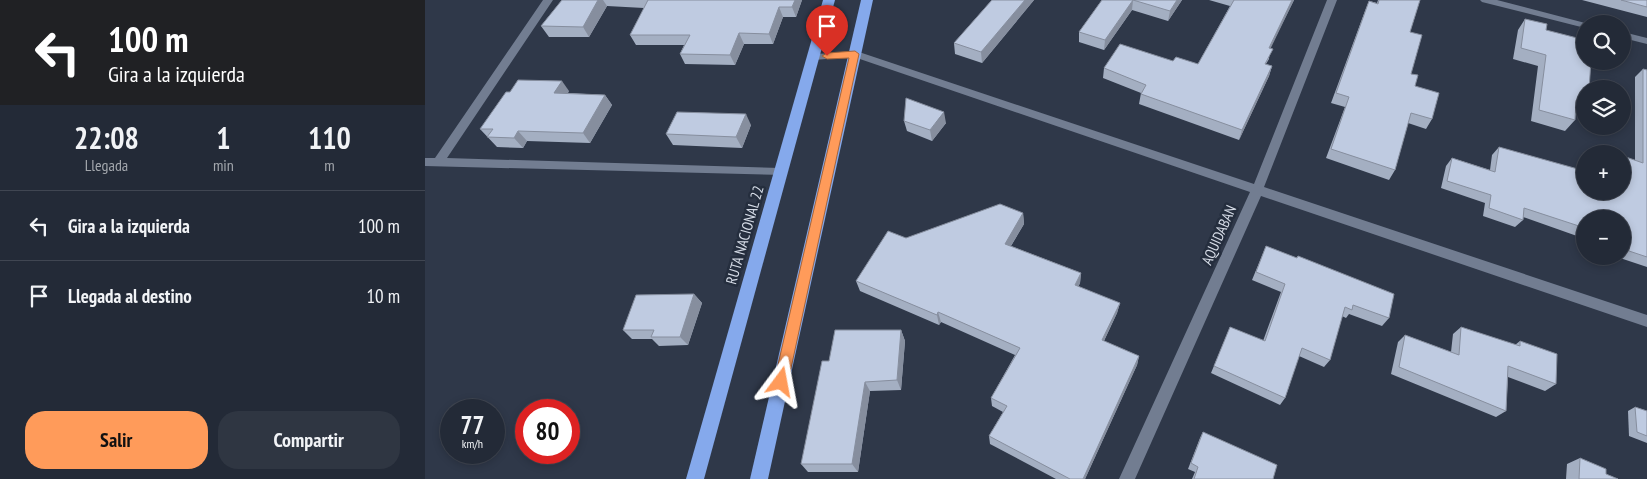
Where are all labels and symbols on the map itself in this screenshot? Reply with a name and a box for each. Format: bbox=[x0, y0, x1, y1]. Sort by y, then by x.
pin bbox=[806, 5, 848, 56]
street label: RUTA NACIONAL 22 bbox=[721, 183, 768, 286]
street label: AQUIDABAN bbox=[1197, 202, 1240, 268]
position arrow bbox=[754, 355, 806, 407]
speed limit sign: 80 bbox=[515, 399, 580, 464]

